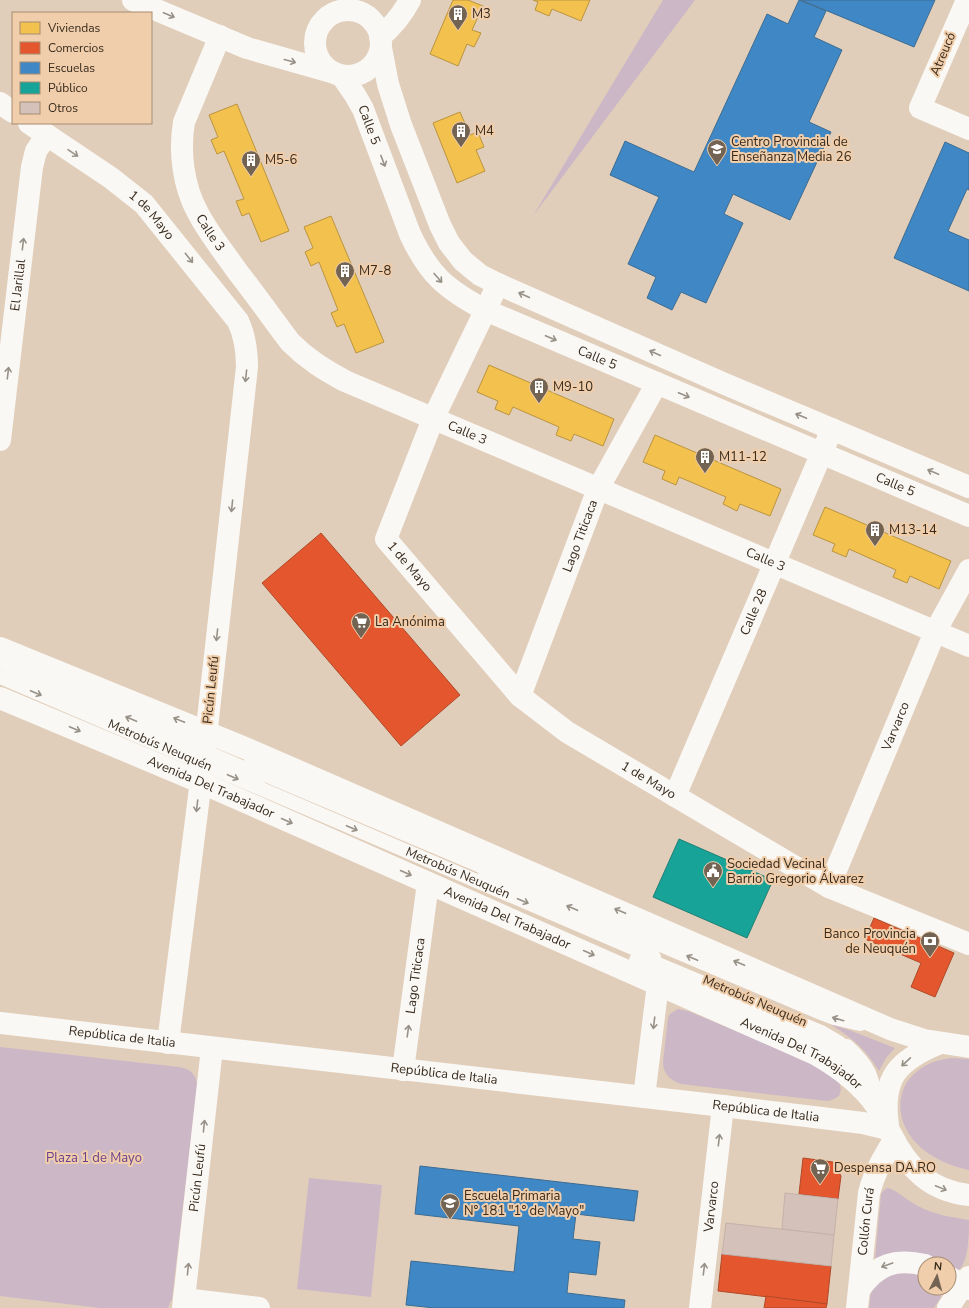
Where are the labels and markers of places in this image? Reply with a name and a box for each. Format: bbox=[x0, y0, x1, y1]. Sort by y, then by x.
building icon: M3 bbox=[447, 3, 469, 31]
place label: M3 bbox=[472, 5, 491, 23]
building icon: M4 bbox=[450, 120, 472, 148]
place label: M4 bbox=[475, 122, 494, 140]
place label: Centro Provincial de Enseñanza Media 26 bbox=[731, 133, 852, 166]
school or university icon: Centro Provincial de Enseñanza Media 26 bbox=[706, 138, 728, 166]
building icon: M5-6 bbox=[240, 149, 262, 177]
place label: M5-6 bbox=[265, 151, 297, 169]
building icon: M7-8 bbox=[334, 260, 356, 288]
place label: M7-8 bbox=[359, 262, 391, 280]
building icon: M9-10 bbox=[528, 376, 550, 404]
place label: M9-10 bbox=[553, 378, 593, 396]
building icon: M11-12 bbox=[694, 446, 716, 474]
place label: M11-12 bbox=[719, 448, 767, 466]
building icon: M13-14 bbox=[864, 519, 886, 547]
place label: M13-14 bbox=[889, 521, 937, 539]
supermarket icon: La Anónima bbox=[350, 611, 372, 639]
place label: La Anónima bbox=[375, 613, 445, 631]
place label: Sociedad Vecinal Barrio Gregorio Álvarez bbox=[727, 855, 864, 888]
public building icon: Sociedad Vecinal Barrio Gregorio Álvarez bbox=[702, 860, 724, 888]
place label: Banco Provincia de Neuquén bbox=[824, 925, 916, 958]
bank icon: Banco Provincia de Neuquén bbox=[919, 930, 941, 958]
supermarket icon: Despensa DA.RO bbox=[809, 1157, 831, 1185]
place label: Despensa DA.RO bbox=[834, 1159, 936, 1177]
place label: Escuela Primaria N° 181 "1° de Mayo" bbox=[464, 1187, 584, 1220]
school or university icon: Escuela Primaria N° 181 "1° de Mayo" bbox=[439, 1192, 461, 1220]

